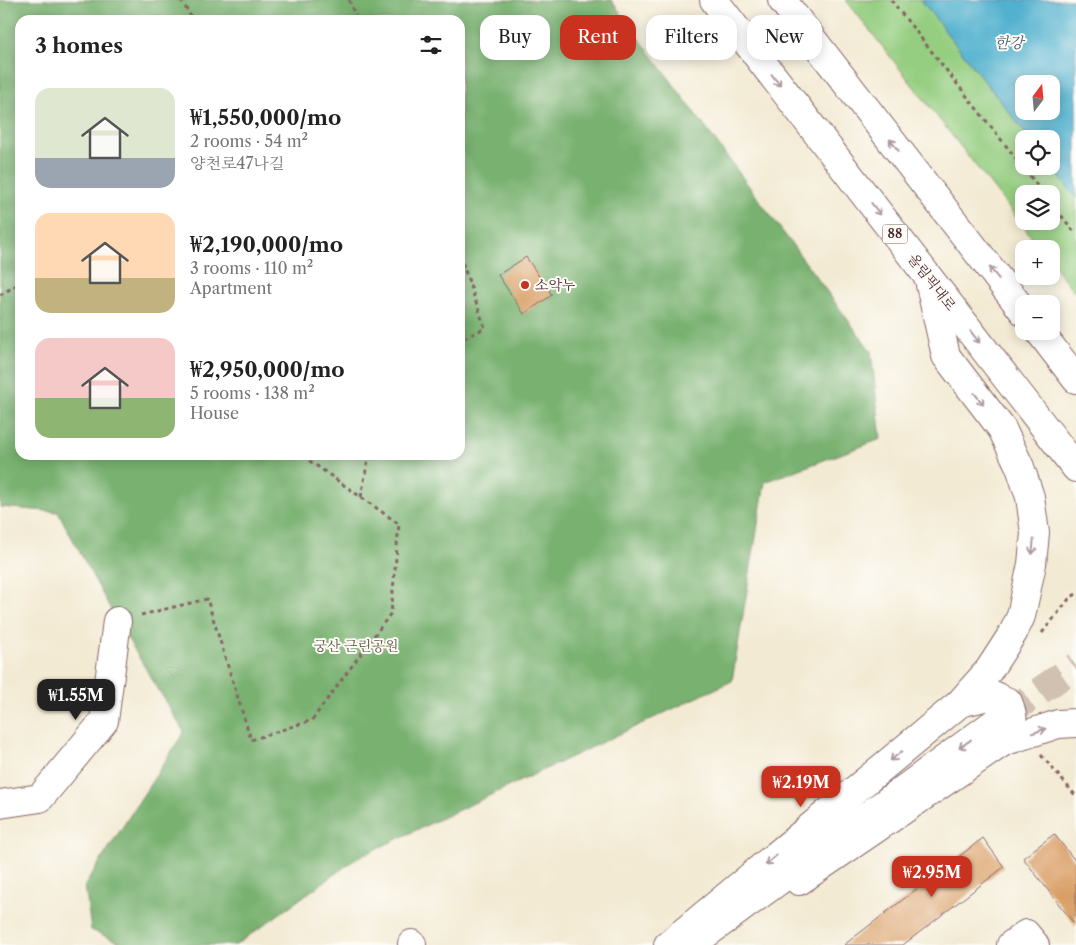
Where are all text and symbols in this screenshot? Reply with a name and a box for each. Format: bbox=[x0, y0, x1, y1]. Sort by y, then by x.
chip: Buy bbox=[480, 15, 550, 60]
chip: Rent bbox=[560, 15, 636, 60]
chip: Filters bbox=[646, 15, 737, 60]
chip: New bbox=[747, 15, 822, 60]
icon: filters bbox=[417, 31, 445, 59]
text: 3 homes bbox=[35, 33, 123, 58]
water label: 한강 bbox=[995, 33, 1026, 52]
one-way arrow bbox=[771, 73, 782, 86]
north arrow bbox=[1015, 75, 1060, 120]
map controls bbox=[1015, 75, 1060, 340]
text: ₩1,550,000/mo bbox=[190, 105, 341, 130]
icon: home bbox=[75, 108, 135, 168]
button: locate bbox=[1015, 130, 1060, 175]
text: 2 rooms · 54 m² bbox=[190, 131, 308, 151]
one-way arrow bbox=[889, 139, 900, 152]
text: 양천로47나길 bbox=[190, 153, 284, 173]
button: layers bbox=[1015, 185, 1060, 230]
one-way arrow bbox=[870, 202, 881, 215]
road number: 88 bbox=[882, 224, 908, 243]
text: ₩2,190,000/mo bbox=[190, 232, 343, 257]
icon: home bbox=[75, 233, 135, 293]
button: + bbox=[1015, 240, 1060, 285]
street label: 올림픽대로 bbox=[904, 250, 960, 315]
text: 3 rooms · 110 m² bbox=[190, 258, 313, 278]
one-way arrow bbox=[989, 266, 999, 280]
place label: 소악누 bbox=[535, 276, 576, 294]
text: Apartment bbox=[190, 278, 272, 298]
marker: 소악누 bbox=[519, 279, 531, 291]
button: − bbox=[1015, 295, 1060, 340]
one-way arrow bbox=[970, 330, 980, 344]
text: ₩2,950,000/mo bbox=[190, 357, 345, 382]
icon: home bbox=[75, 358, 135, 418]
text: 5 rooms · 138 m² bbox=[190, 383, 315, 403]
one-way arrow bbox=[973, 392, 984, 405]
text: House bbox=[190, 403, 239, 423]
one-way arrow bbox=[1029, 539, 1038, 555]
park label: 궁산 근린공원 bbox=[314, 637, 398, 655]
pin: ₩1.55M bbox=[35, 678, 117, 721]
text: ₩1.55M bbox=[48, 685, 104, 705]
one-way arrow bbox=[1031, 725, 1047, 735]
one-way arrow bbox=[958, 739, 972, 749]
one-way arrow bbox=[889, 751, 902, 762]
pin: ₩2.19M bbox=[760, 766, 842, 808]
text: ₩2.19M bbox=[772, 772, 830, 792]
one-way arrow bbox=[764, 854, 777, 866]
pin: ₩2.95M bbox=[891, 856, 973, 898]
text: ₩2.95M bbox=[903, 862, 961, 882]

